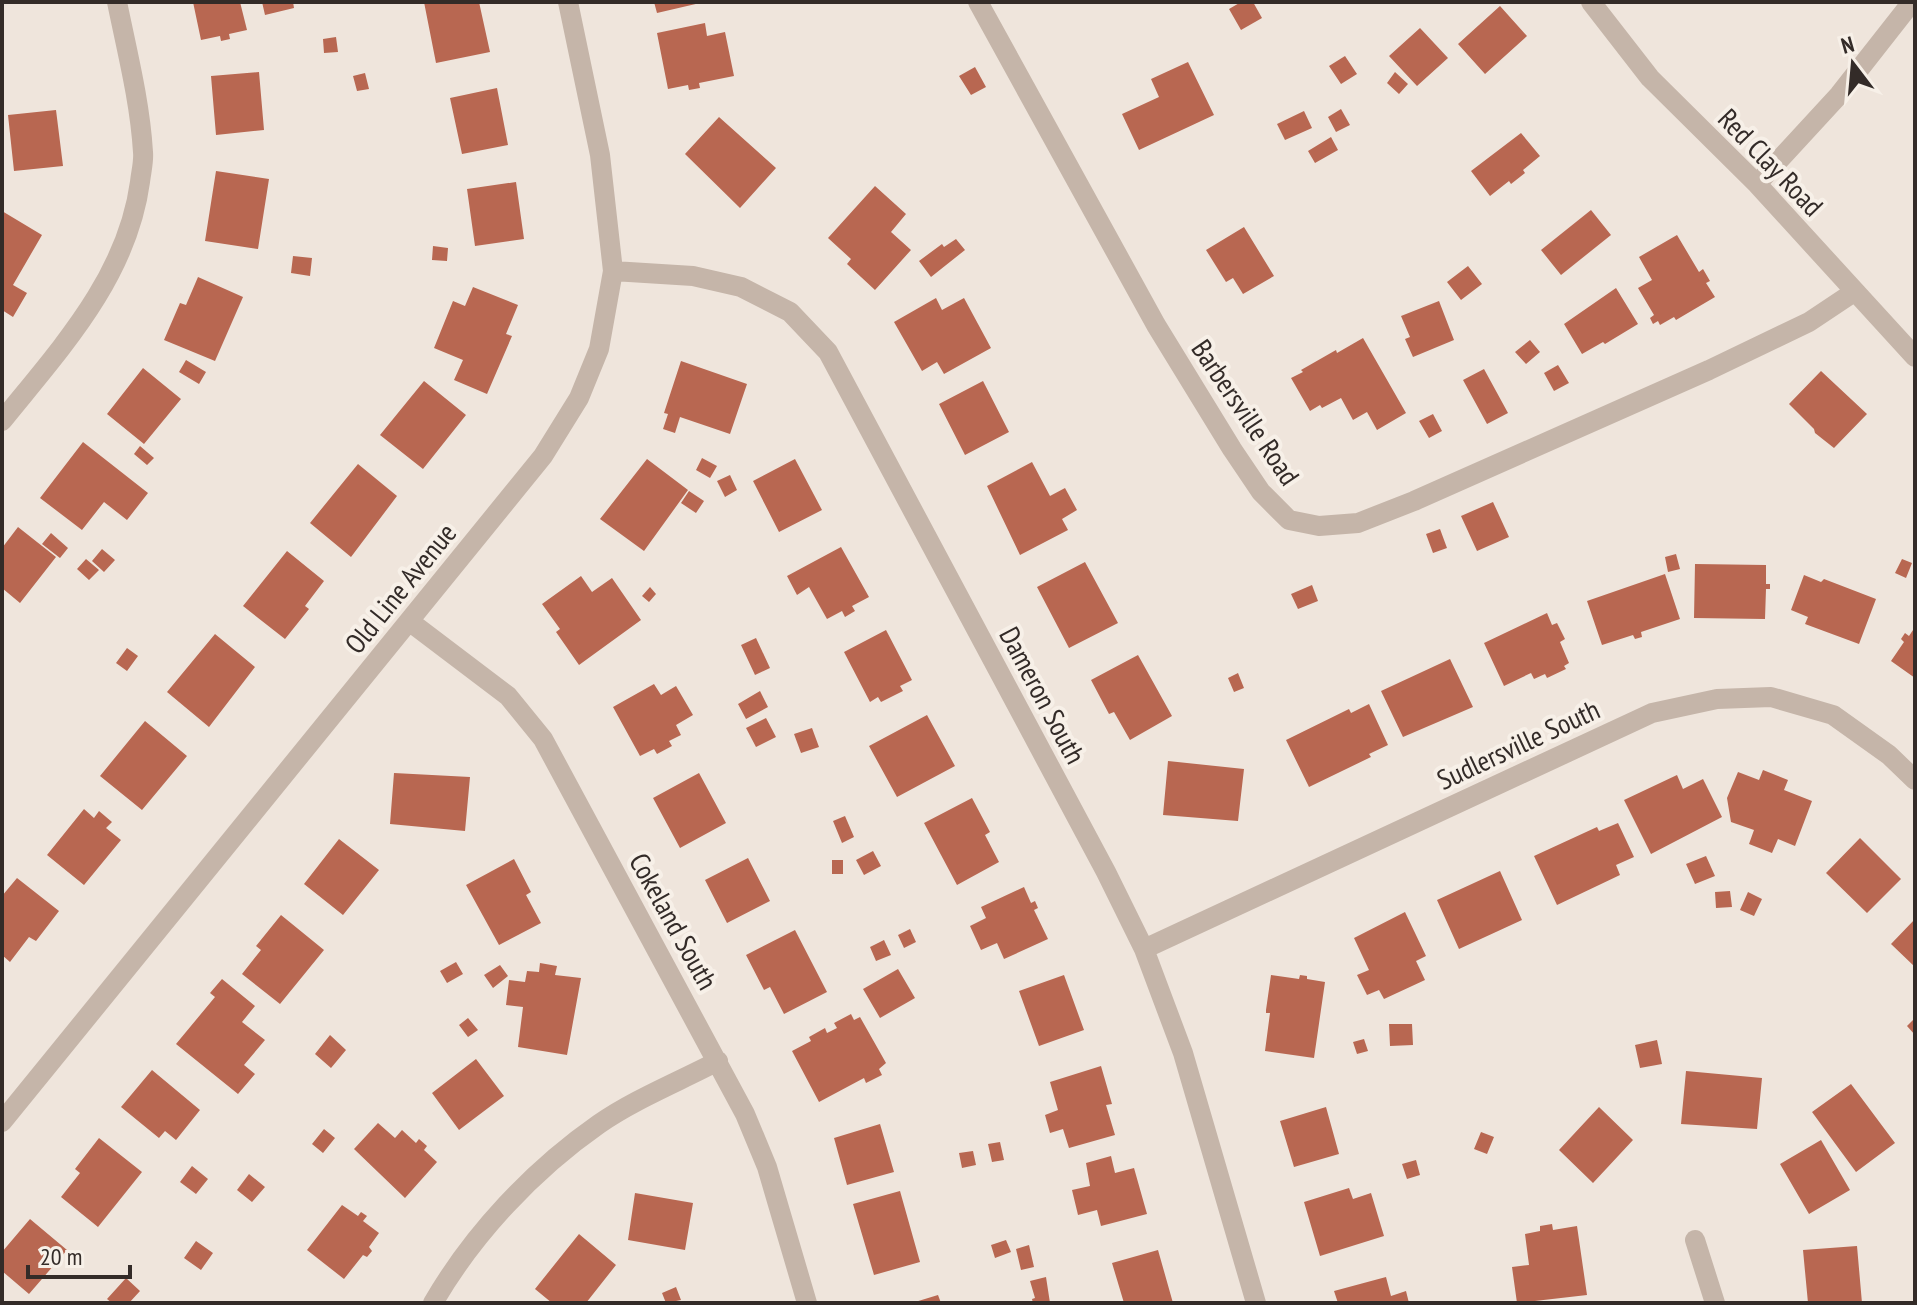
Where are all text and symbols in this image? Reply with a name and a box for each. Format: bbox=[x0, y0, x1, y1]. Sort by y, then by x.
north arrow bbox=[1813, 24, 1893, 104]
text: N bbox=[1838, 30, 1857, 60]
street label: Red Clay Road bbox=[1710, 100, 1832, 224]
street label: Barbersville Road bbox=[1184, 332, 1308, 492]
street label: Old Line Avenue bbox=[336, 515, 464, 661]
street label: Dameron South bbox=[991, 620, 1095, 770]
street label: Sudlersville South bbox=[1431, 690, 1605, 798]
street label: Cokeland South bbox=[621, 846, 727, 996]
scale bar bbox=[28, 1229, 130, 1279]
text: 20 m bbox=[40, 1241, 82, 1272]

